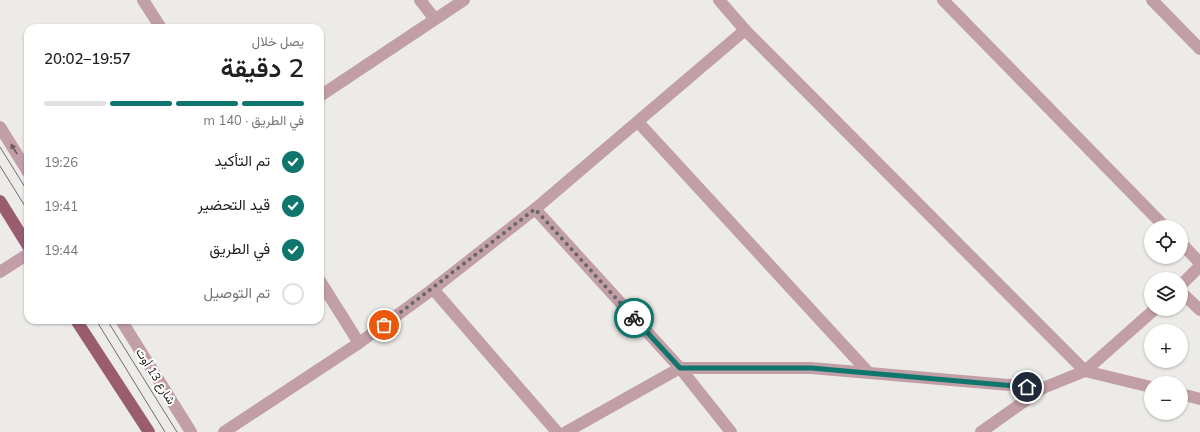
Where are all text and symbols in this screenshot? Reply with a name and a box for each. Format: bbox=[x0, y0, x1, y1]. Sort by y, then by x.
text: يصل خلال bbox=[252, 33, 304, 49]
text: 19:57–20:02 bbox=[44, 49, 131, 68]
text: 2 دقيقة bbox=[220, 51, 304, 84]
text: في الطريق · 140 m bbox=[204, 112, 304, 128]
one-way arrow bbox=[10, 144, 18, 154]
text: تم التأكيد bbox=[214, 151, 270, 170]
icon: check bbox=[282, 151, 304, 173]
text: 19:26 bbox=[44, 154, 78, 170]
text: قيد التحضير bbox=[198, 195, 270, 214]
icon: check bbox=[282, 195, 304, 217]
text: 19:41 bbox=[44, 198, 78, 214]
map controls bbox=[1144, 220, 1188, 420]
button: locate bbox=[1144, 220, 1188, 264]
text: في الطريق bbox=[210, 239, 270, 258]
icon: check bbox=[282, 239, 304, 261]
text: 19:44 bbox=[44, 242, 78, 258]
button: layers bbox=[1144, 272, 1188, 316]
text: تم التوصيل bbox=[204, 283, 270, 302]
courier bbox=[614, 298, 654, 338]
icon: bike bbox=[623, 307, 645, 329]
pin bbox=[367, 308, 401, 342]
icon: bag bbox=[373, 314, 395, 336]
button: + bbox=[1144, 324, 1188, 368]
street label: شارع 13 أوت bbox=[131, 345, 179, 408]
pin bbox=[1010, 370, 1044, 404]
icon: home bbox=[1016, 376, 1038, 398]
button: − bbox=[1144, 376, 1188, 420]

